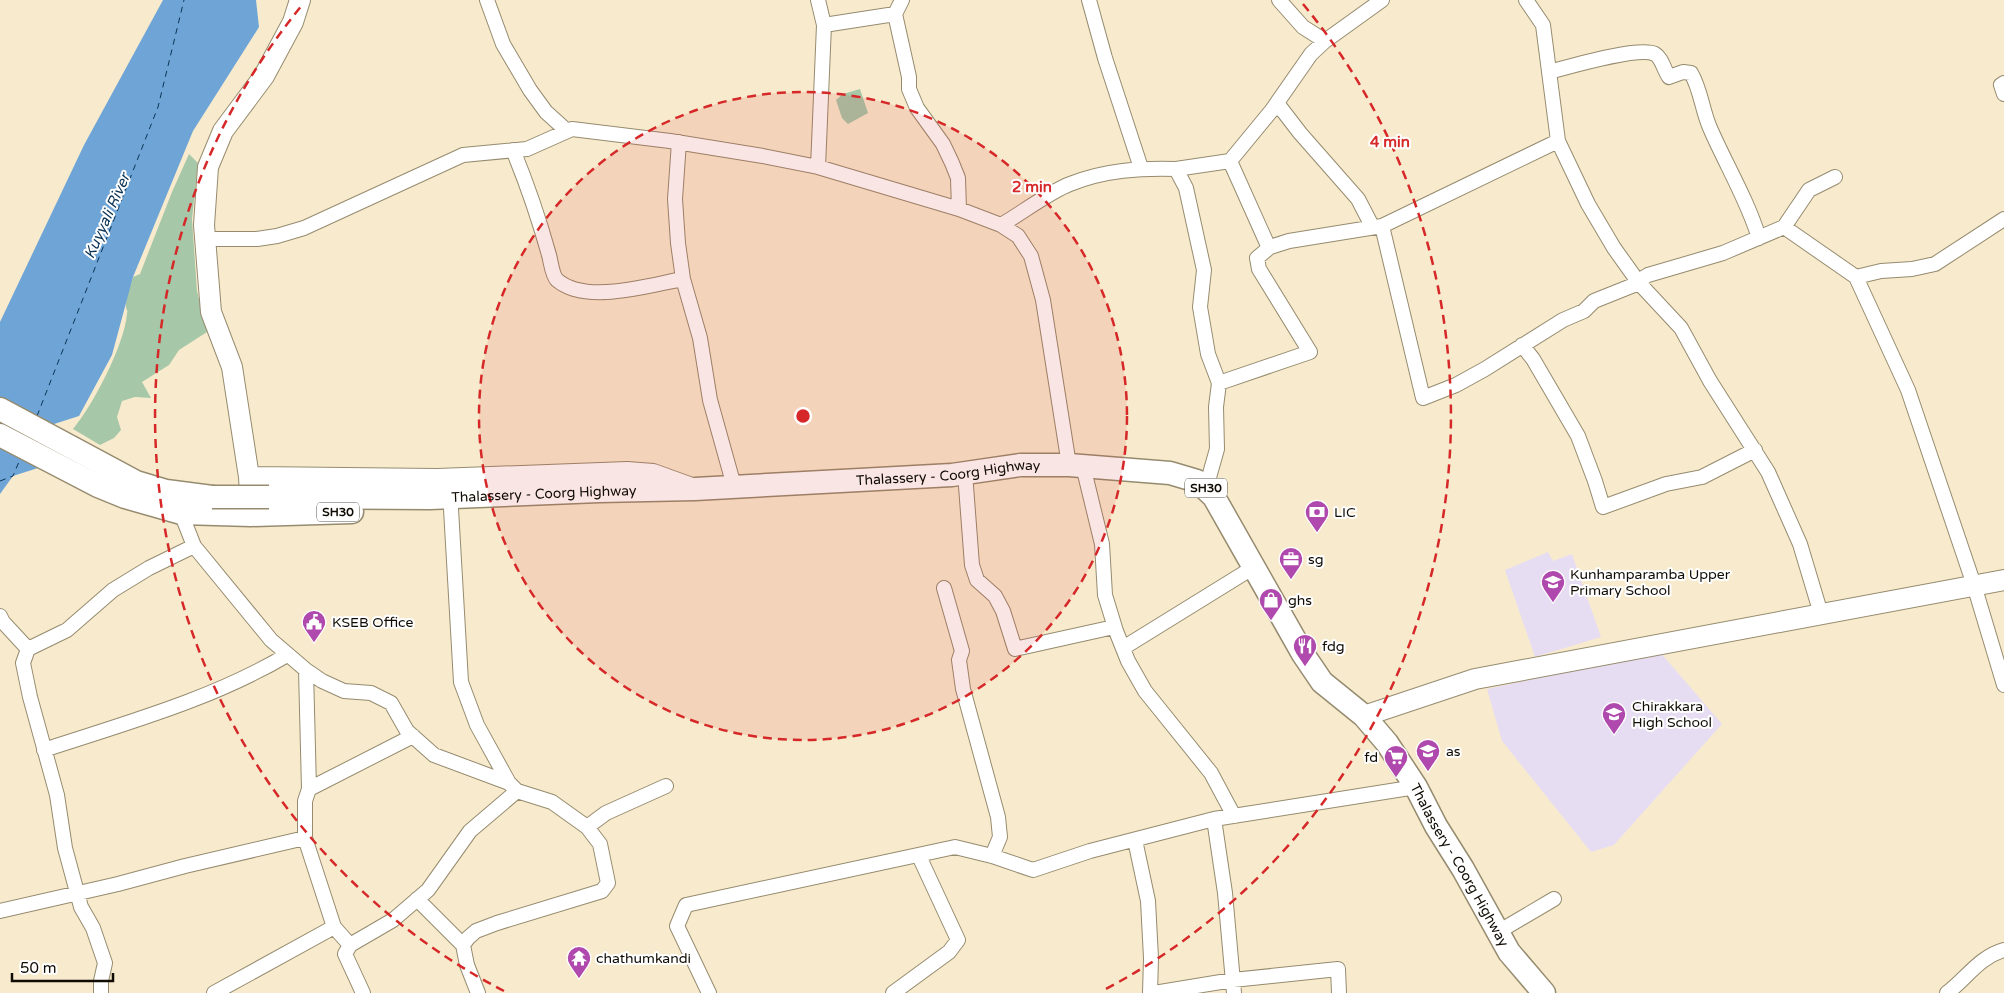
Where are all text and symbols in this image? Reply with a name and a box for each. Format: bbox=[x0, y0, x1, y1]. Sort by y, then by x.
text: 4 min bbox=[1370, 133, 1410, 151]
water label: Kuyyali River bbox=[80, 168, 135, 261]
text: 2 min bbox=[1012, 178, 1052, 196]
centre of rings bbox=[794, 407, 812, 425]
street label: Thalassery - Coorg Highway bbox=[856, 456, 1041, 489]
road number: SH30 bbox=[1185, 478, 1227, 498]
street label: Thalassery - Coorg Highway bbox=[451, 482, 637, 506]
bank icon: LIC bbox=[1304, 499, 1330, 533]
road number: SH30 bbox=[317, 502, 359, 522]
place label: LIC bbox=[1334, 504, 1356, 521]
office icon: sg bbox=[1278, 546, 1304, 580]
place label: sg bbox=[1308, 551, 1324, 568]
place label: Kunhamparamba Upper Primary School bbox=[1570, 566, 1731, 599]
school or university icon: Kunhamparamba Upper Primary School bbox=[1540, 569, 1566, 603]
shop icon: ghs bbox=[1258, 587, 1284, 621]
place label: ghs bbox=[1288, 592, 1312, 609]
public building icon: KSEB Office bbox=[301, 609, 327, 643]
place label: KSEB Office bbox=[332, 614, 413, 631]
restaurant icon: fdg bbox=[1292, 633, 1318, 667]
place label: fdg bbox=[1322, 638, 1345, 655]
place label: Chirakkara High School bbox=[1632, 698, 1712, 731]
school or university icon: Chirakkara High School bbox=[1601, 701, 1627, 735]
school or university icon: as bbox=[1415, 738, 1441, 772]
place label: as bbox=[1446, 743, 1461, 760]
supermarket icon: fd bbox=[1383, 744, 1409, 778]
place label: fd bbox=[1364, 749, 1378, 766]
street label: Thalassery - Coorg Highway bbox=[1407, 780, 1513, 950]
temple icon: chathumkandi bbox=[566, 945, 592, 979]
scale bar bbox=[12, 950, 114, 982]
place label: chathumkandi bbox=[596, 950, 691, 967]
text: 50 m bbox=[20, 959, 57, 977]

